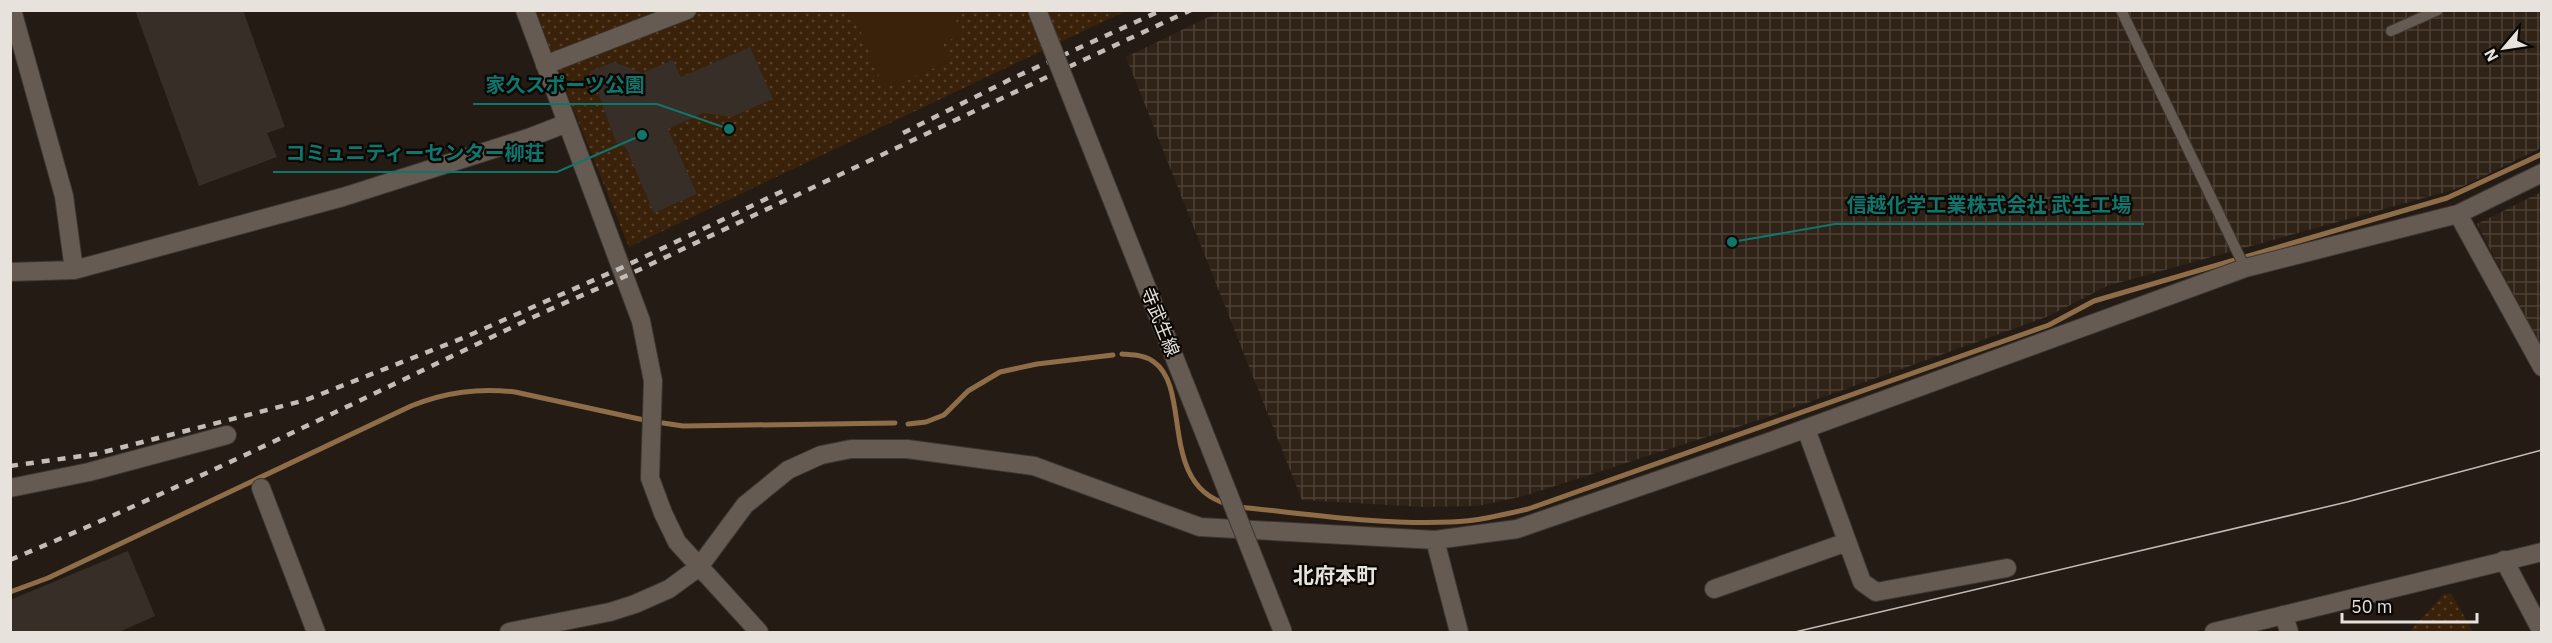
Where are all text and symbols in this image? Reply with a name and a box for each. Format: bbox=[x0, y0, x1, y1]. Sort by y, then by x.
north arrow bbox=[2474, 18, 2534, 78]
text: N bbox=[2479, 45, 2502, 65]
callout: 家久スポーツ公園 bbox=[473, 66, 657, 104]
text: 家久スポーツ公園 bbox=[485, 71, 645, 98]
callout: コミュニティーセンター柳荘 bbox=[273, 134, 557, 172]
text: コミュニティーセンター柳荘 bbox=[286, 139, 544, 166]
callout: 信越化学工業株式会社 武生工場 bbox=[1835, 186, 2144, 224]
text: 信越化学工業株式会社 武生工場 bbox=[1847, 191, 2131, 218]
street label: 寺武生線 bbox=[1136, 284, 1185, 359]
district label: 北府本町 bbox=[1293, 561, 1377, 589]
scale bar bbox=[2342, 586, 2477, 624]
text: 50 m bbox=[2351, 595, 2393, 618]

